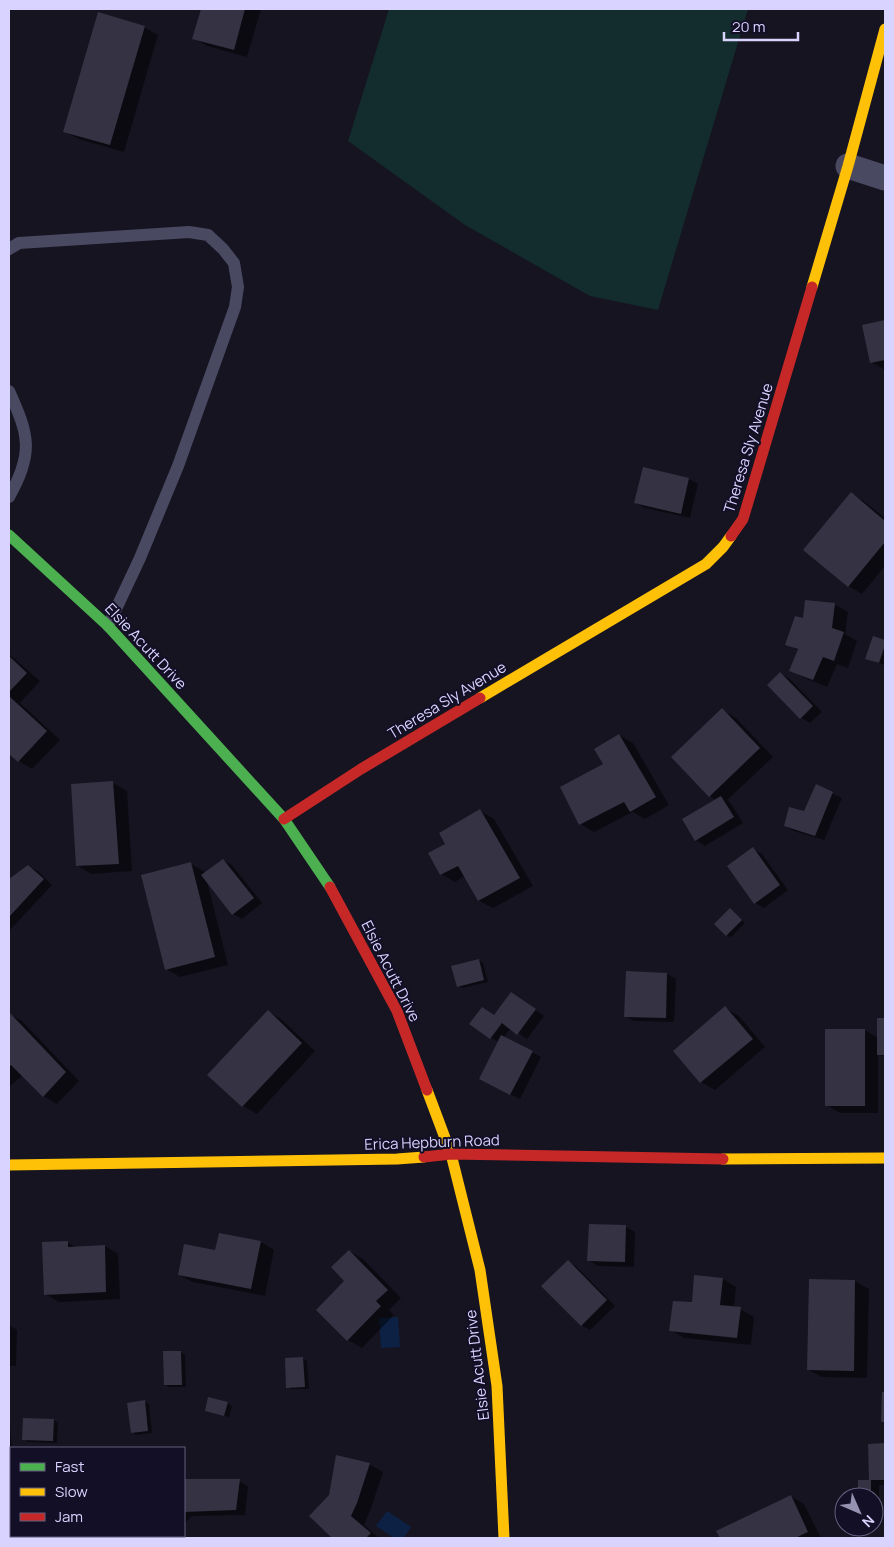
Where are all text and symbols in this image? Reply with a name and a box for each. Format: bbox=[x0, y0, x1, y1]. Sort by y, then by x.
scale bar bbox=[724, 10, 798, 42]
text: 20 m bbox=[732, 16, 765, 37]
street label: Theresa Sly Avenue bbox=[718, 380, 778, 516]
street label: Elsie Acutt Drive bbox=[100, 598, 192, 694]
street label: Theresa Sly Avenue bbox=[384, 656, 510, 744]
street label: Elsie Acutt Drive bbox=[356, 917, 426, 1025]
street label: Erica Hepburn Road bbox=[364, 1129, 500, 1155]
street label: Elsie Acutt Drive bbox=[460, 1308, 494, 1421]
legend bbox=[10, 1447, 185, 1537]
text: Fast bbox=[55, 1456, 84, 1477]
text: Slow bbox=[55, 1481, 88, 1502]
north arrow bbox=[834, 1487, 884, 1537]
text: Jam bbox=[55, 1506, 83, 1527]
text: N bbox=[858, 1511, 879, 1532]

